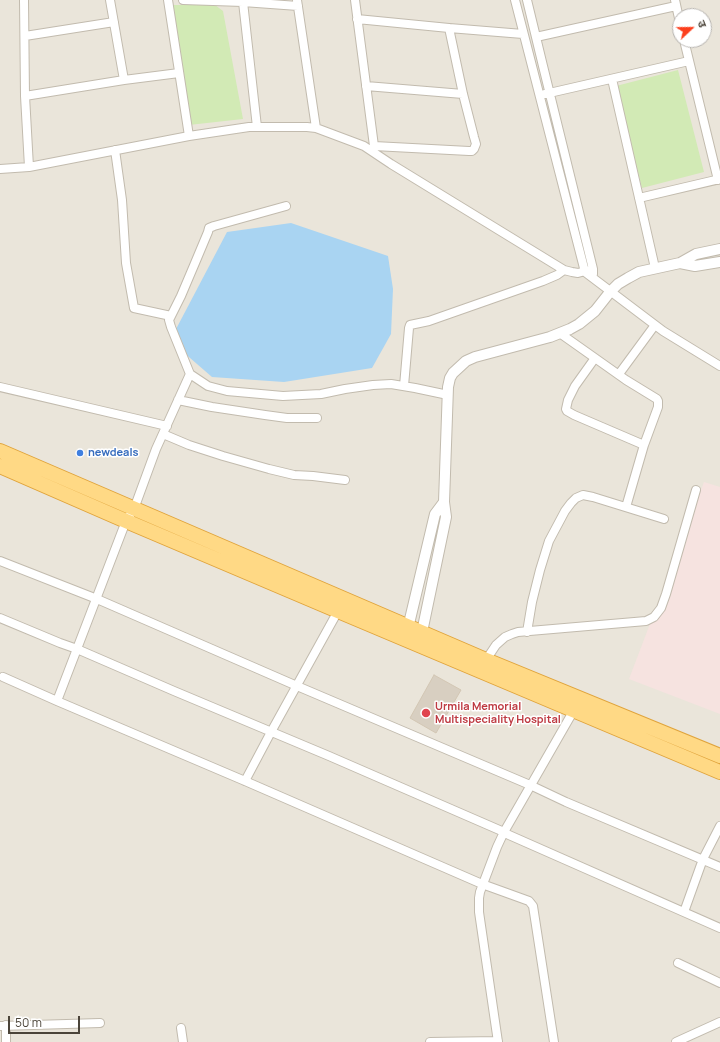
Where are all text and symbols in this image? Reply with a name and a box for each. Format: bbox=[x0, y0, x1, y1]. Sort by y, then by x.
north arrow bbox=[672, 8, 712, 48]
text: उ bbox=[695, 18, 711, 29]
place label: newdeals bbox=[88, 446, 138, 460]
marker: newdeals bbox=[75, 448, 85, 458]
place label: Urmila Memorial Multispeciality Hospital bbox=[435, 700, 561, 726]
marker: Urmila Memorial Multispeciality Hospital bbox=[420, 707, 432, 719]
scale bar bbox=[10, 1008, 82, 1034]
text: 50 m bbox=[15, 1014, 42, 1031]

